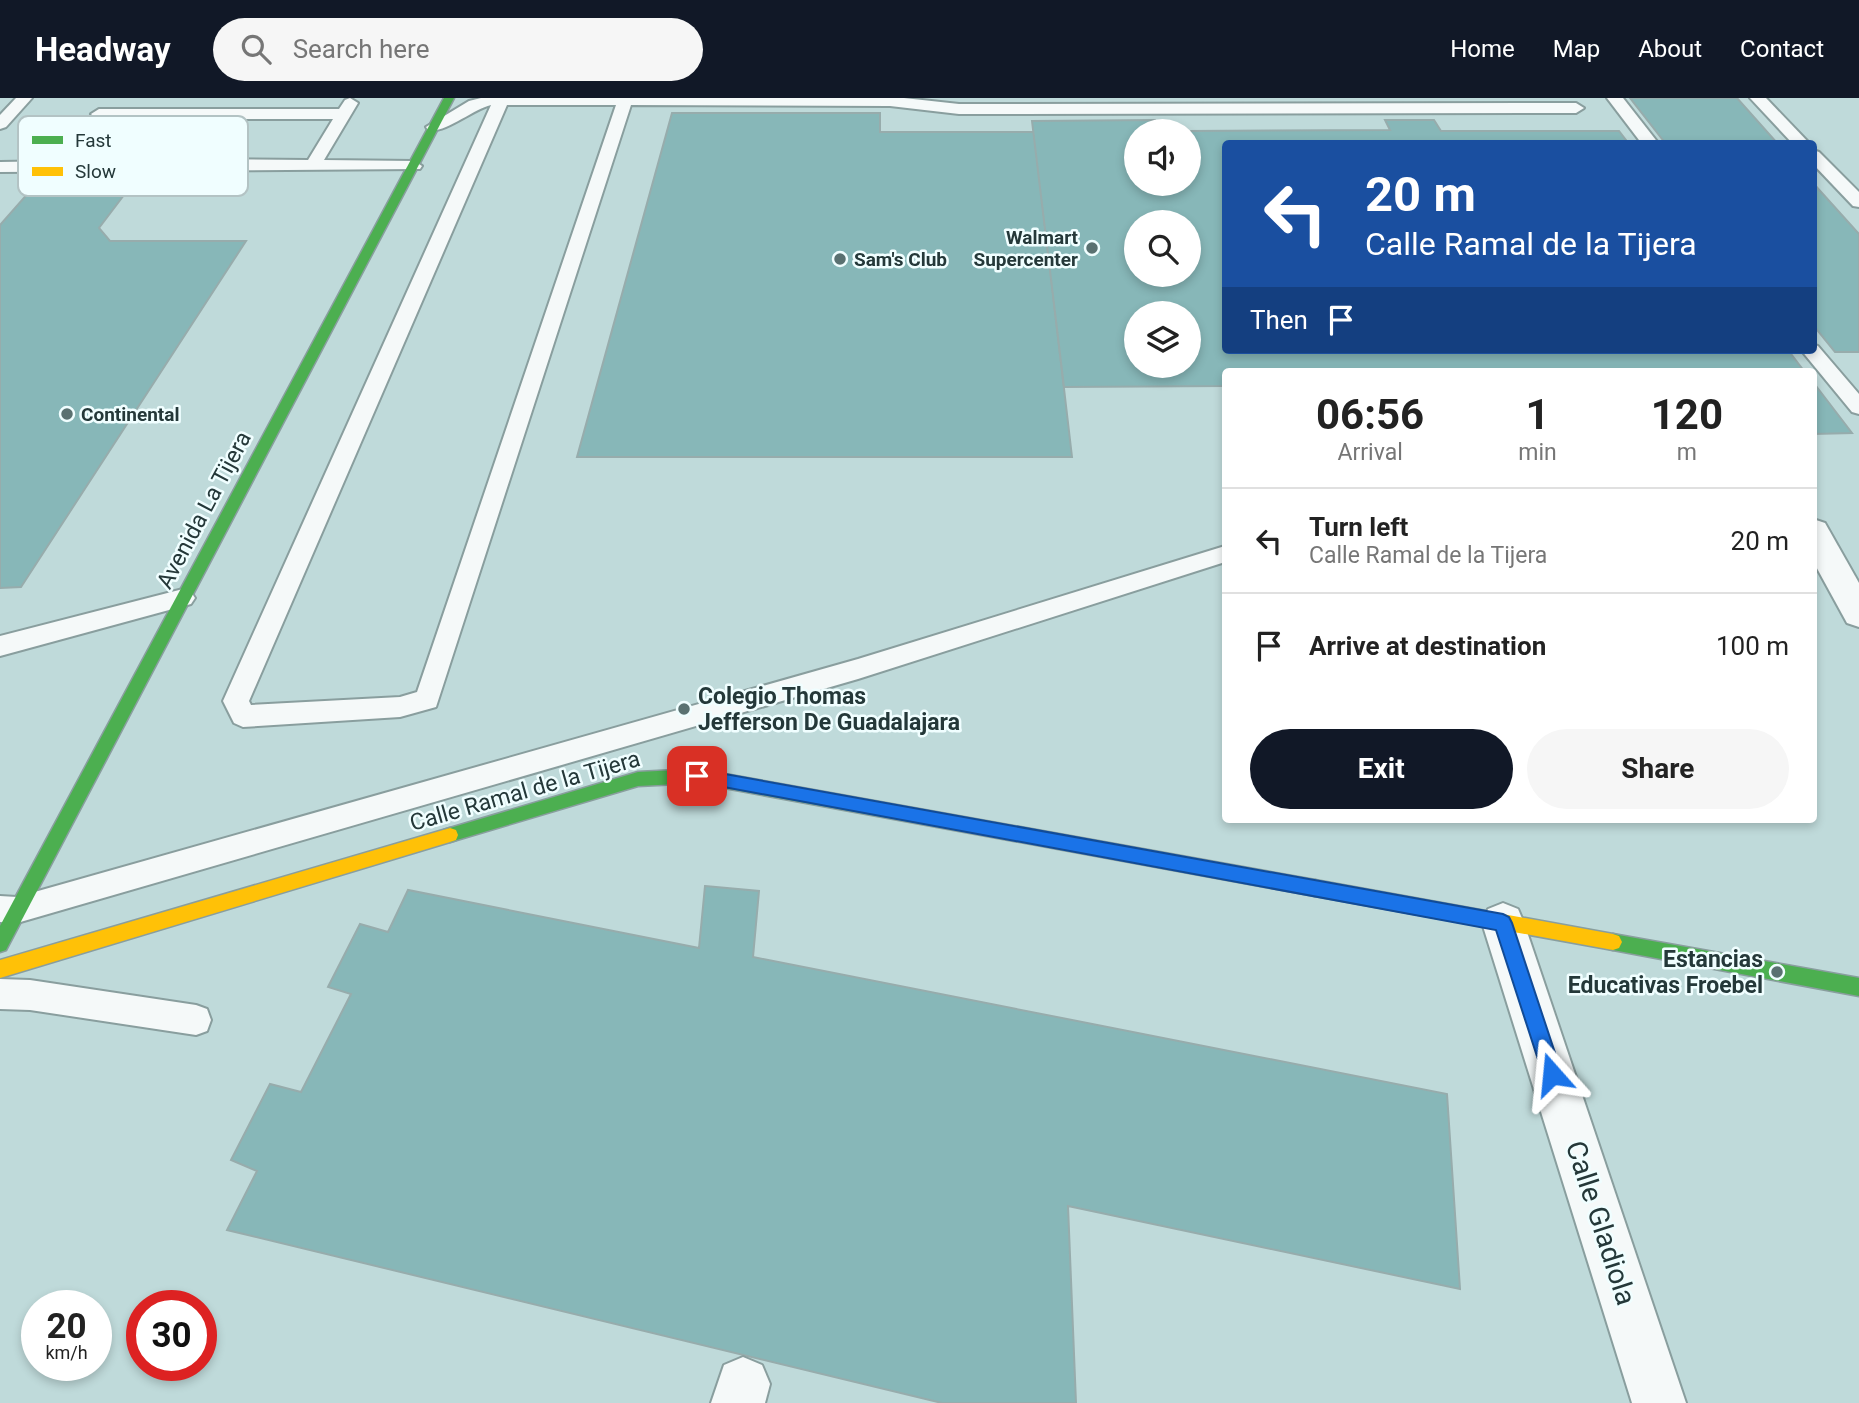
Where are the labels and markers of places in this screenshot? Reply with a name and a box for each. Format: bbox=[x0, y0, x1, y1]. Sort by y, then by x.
place label: Walmart Supercenter bbox=[973, 226, 1079, 271]
marker: Walmart Supercenter bbox=[1084, 240, 1100, 256]
place label: Sam's Club bbox=[854, 248, 947, 271]
marker: Sam's Club bbox=[832, 251, 848, 267]
place label: Continental bbox=[81, 403, 179, 426]
marker: Continental bbox=[59, 406, 75, 422]
place label: Colegio Thomas Jefferson De Guadalajara bbox=[698, 683, 960, 736]
marker: Colegio Thomas Jefferson De Guadalajara bbox=[676, 701, 692, 717]
pin bbox=[667, 746, 727, 806]
place label: Estancias Educativas Froebel bbox=[1568, 946, 1763, 999]
marker: Estancias Educativas Froebel bbox=[1769, 964, 1785, 980]

